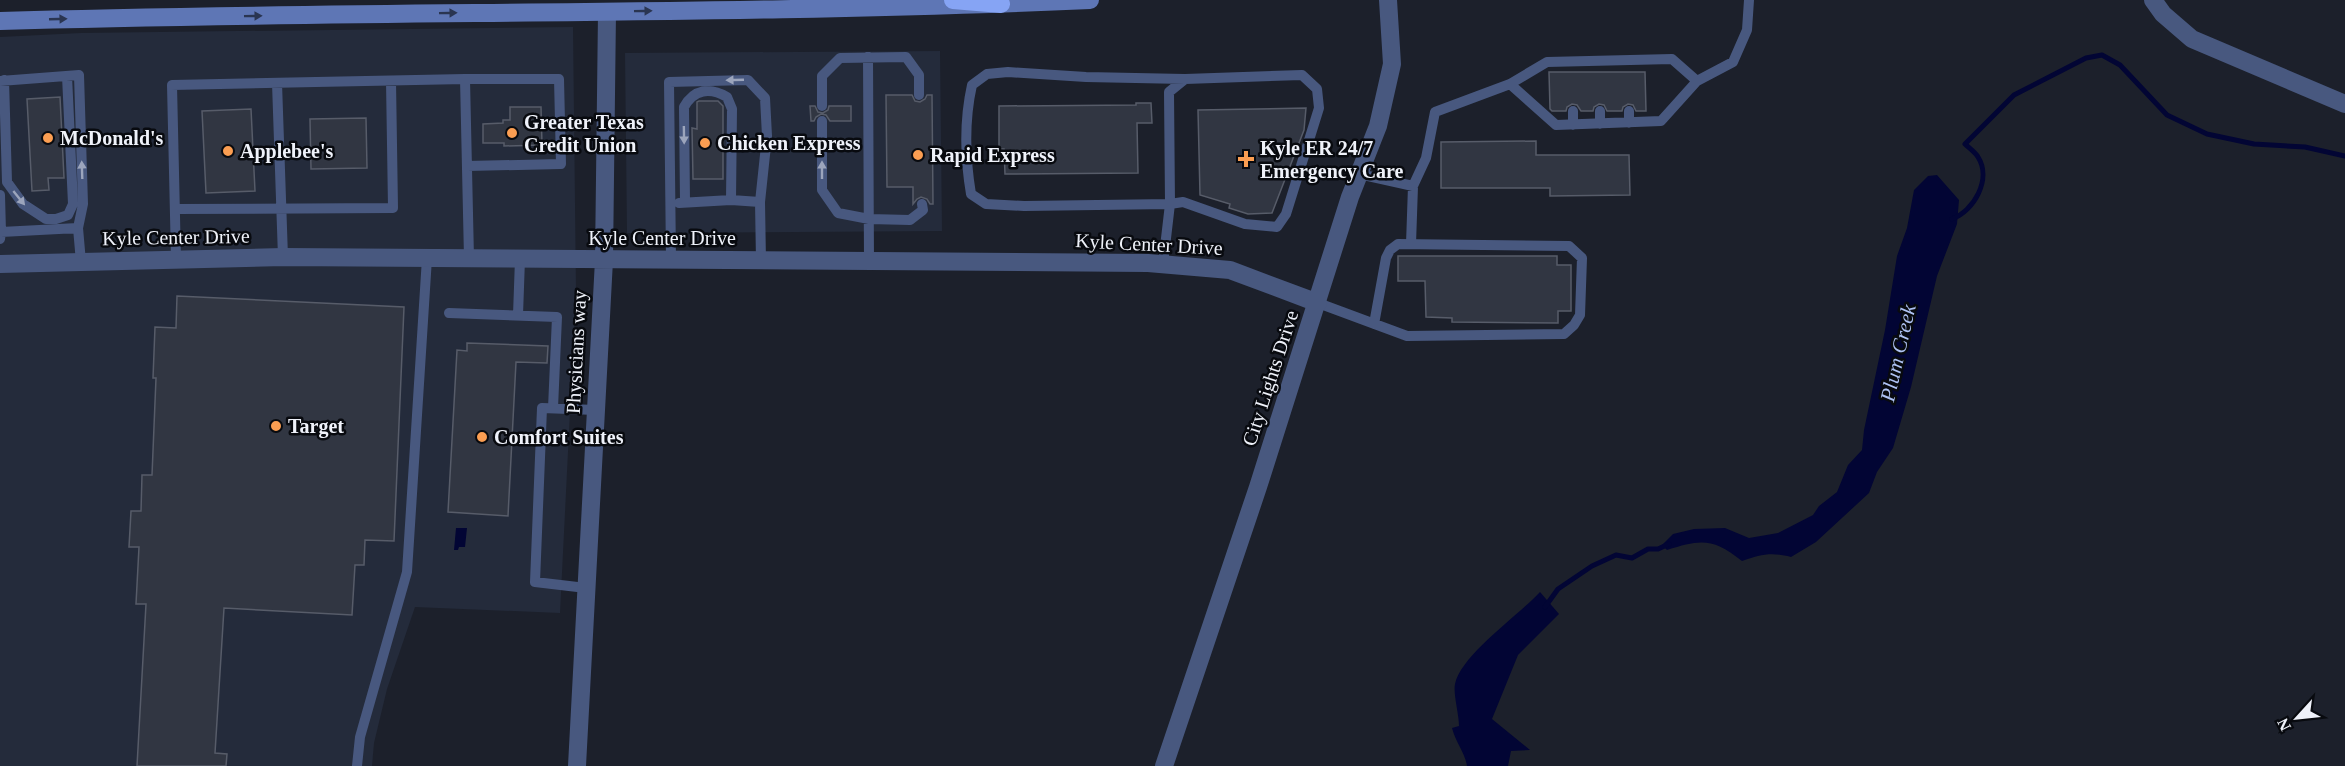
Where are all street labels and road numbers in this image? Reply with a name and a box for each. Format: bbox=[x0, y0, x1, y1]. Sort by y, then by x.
street label: Kyle Center Drive bbox=[102, 225, 250, 250]
street label: Kyle Center Drive bbox=[588, 227, 736, 250]
street label: Kyle Center Drive bbox=[1075, 229, 1223, 260]
street label: Physicians way bbox=[562, 290, 591, 414]
street label: City Lights Drive bbox=[1238, 307, 1303, 449]

